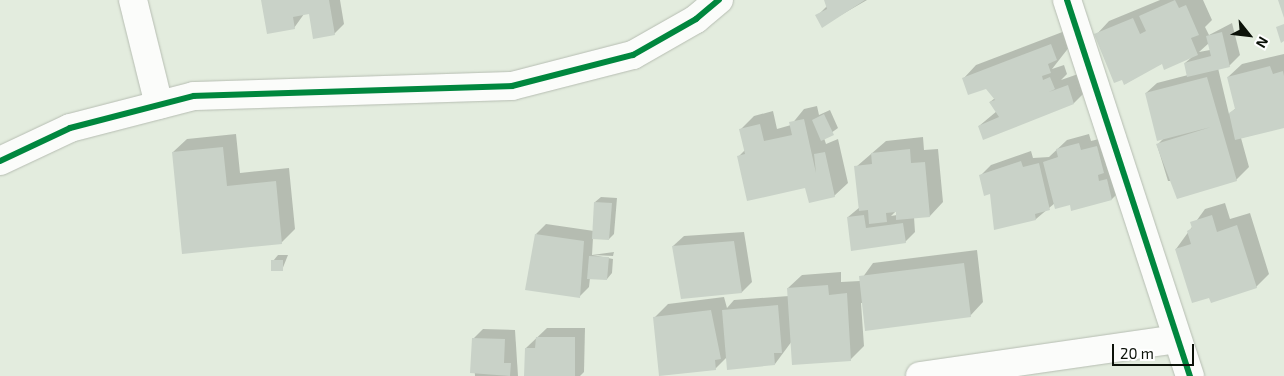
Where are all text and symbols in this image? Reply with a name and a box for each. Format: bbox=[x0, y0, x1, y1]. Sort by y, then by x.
north arrow bbox=[1224, 10, 1274, 60]
text: N bbox=[1253, 34, 1272, 51]
scale bar bbox=[1114, 334, 1196, 366]
text: 20 m bbox=[1120, 344, 1154, 362]

